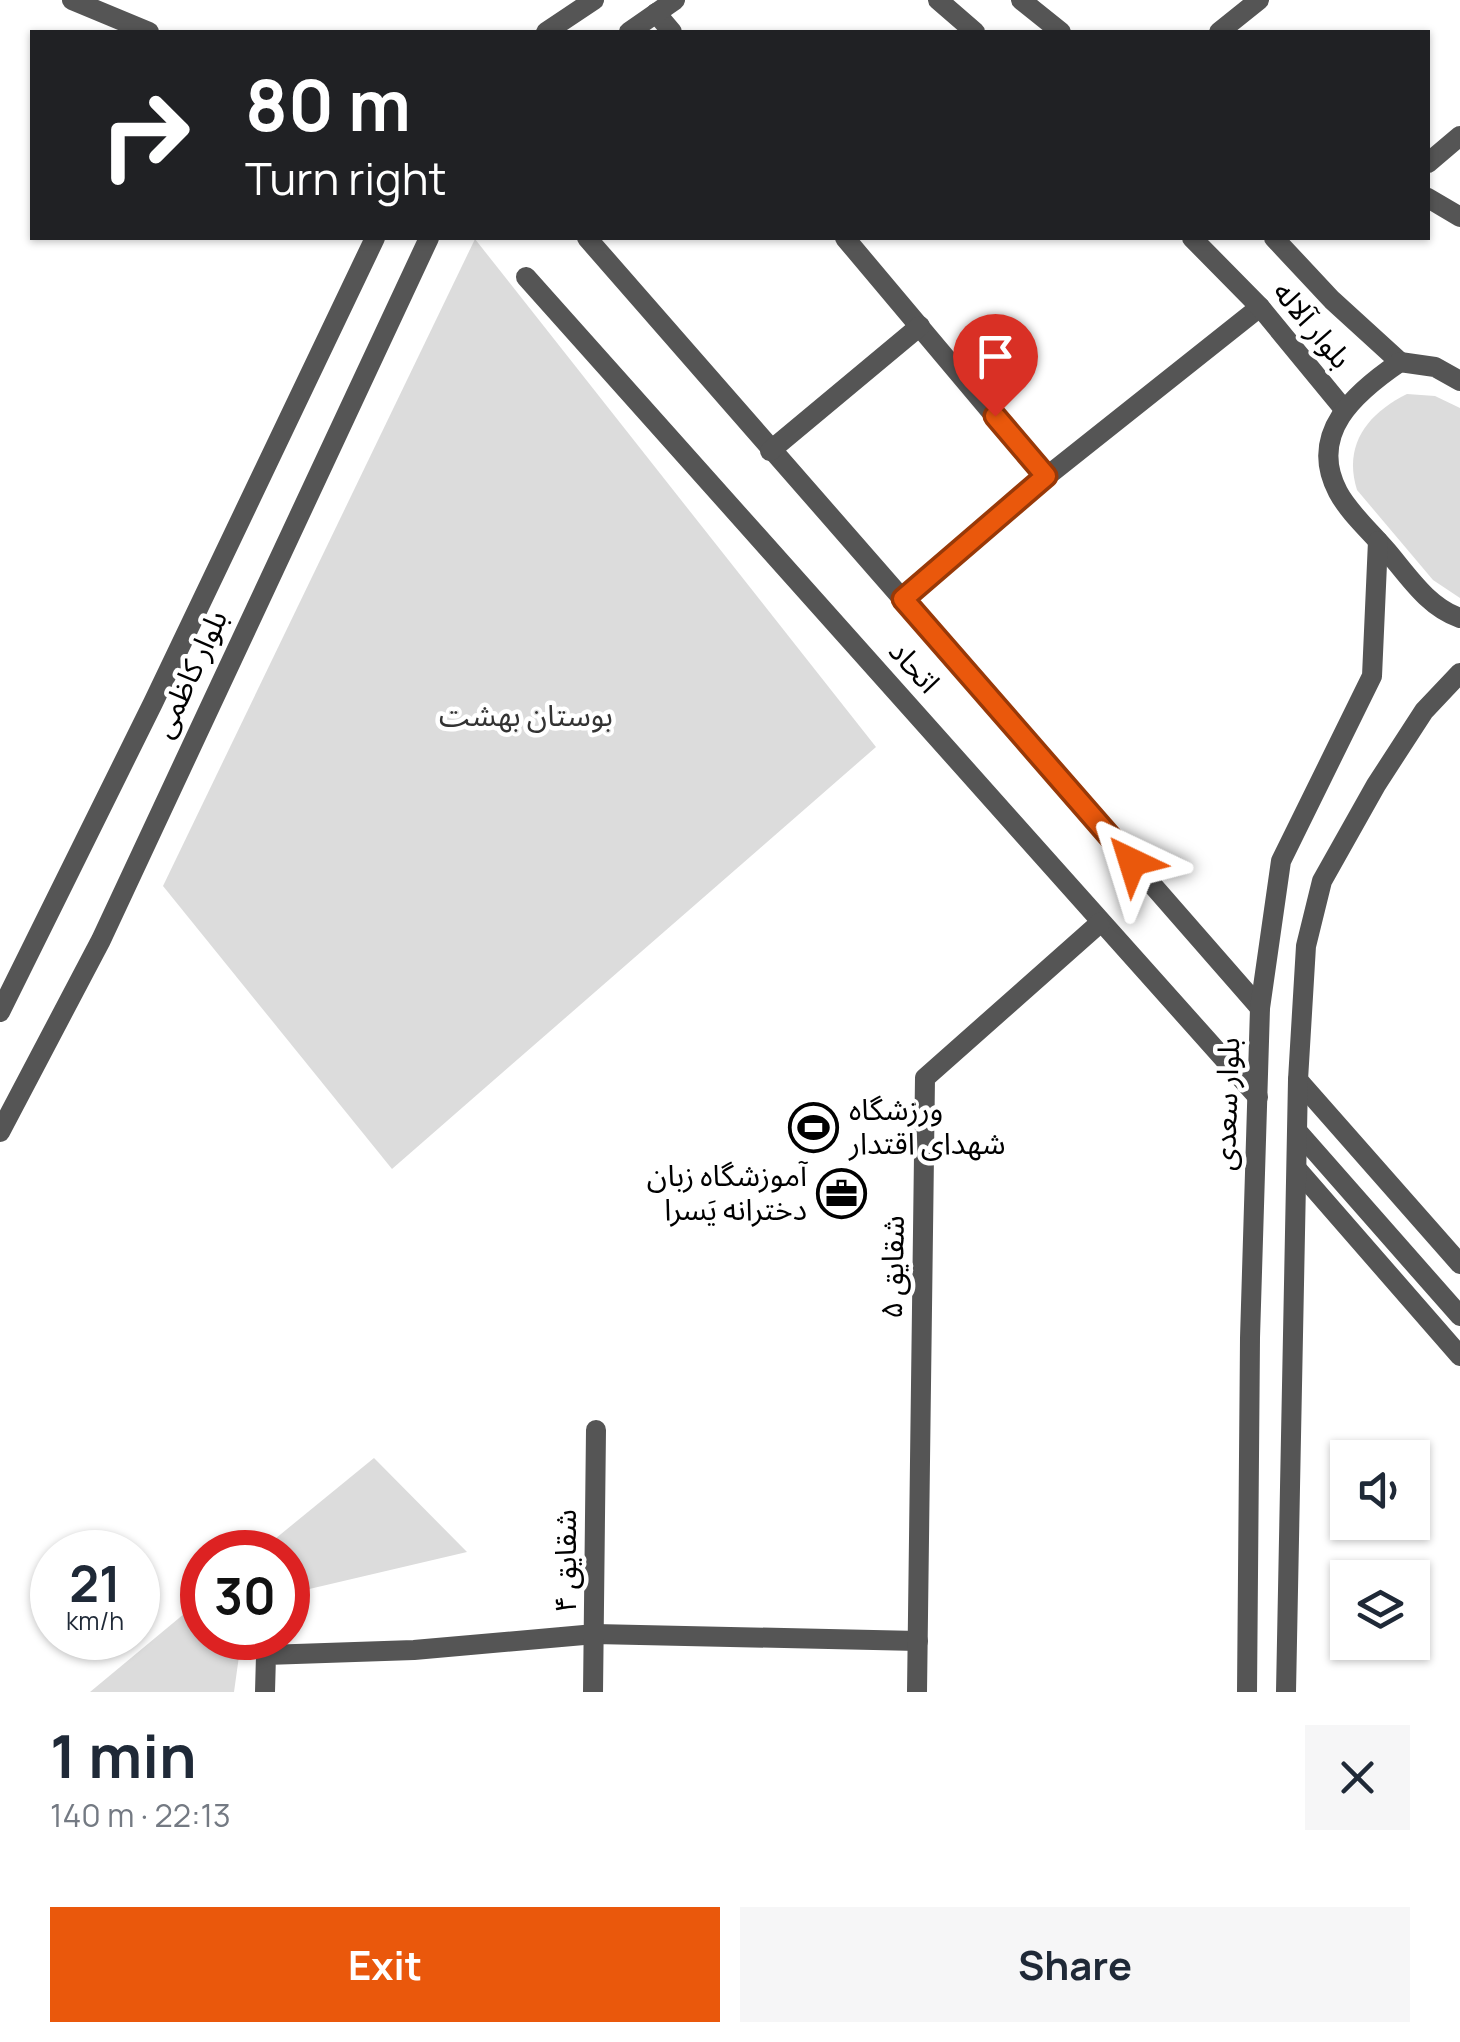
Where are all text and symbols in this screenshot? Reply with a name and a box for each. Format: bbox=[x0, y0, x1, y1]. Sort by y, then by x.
text: 80 m bbox=[245, 56, 411, 152]
icon: right bbox=[80, 70, 210, 200]
text: Turn right bbox=[245, 147, 446, 209]
street label: بلوار آلاله bbox=[1265, 272, 1362, 376]
pin bbox=[953, 314, 1038, 417]
icon: arrive bbox=[968, 329, 1023, 384]
street label: بلوار کاظمی bbox=[141, 603, 236, 744]
street label: اتحاد bbox=[880, 631, 950, 701]
park label: بوستان بهشت bbox=[439, 694, 613, 735]
position arrow bbox=[1080, 810, 1184, 914]
street label: بلوار سعدی bbox=[1203, 1037, 1248, 1171]
place label: ورزشگاه شهدای اقتدار bbox=[848, 1088, 1005, 1163]
sports icon: ورزشگاه شهدای اقتدار bbox=[788, 1101, 840, 1153]
place label: آموزشگاه زبان دخترانه یَسرا bbox=[647, 1154, 808, 1229]
office icon: آموزشگاه زبان دخترانه یَسرا bbox=[816, 1167, 868, 1219]
street label: شقایق ۵ bbox=[870, 1215, 913, 1319]
map controls bbox=[1330, 1440, 1430, 1660]
button: sound bbox=[1330, 1440, 1430, 1540]
street label: شقایق ۴ bbox=[544, 1509, 585, 1613]
speed limit sign: 30 bbox=[180, 1530, 310, 1660]
text: 21 bbox=[69, 1549, 121, 1617]
button: layers bbox=[1330, 1560, 1430, 1660]
text: km/h bbox=[66, 1603, 124, 1638]
text: 1 min bbox=[50, 1714, 197, 1796]
button: close bbox=[1305, 1725, 1410, 1830]
text: 140 m · 22:13 bbox=[50, 1793, 231, 1837]
button: Exit bbox=[50, 1907, 720, 2022]
button: Share bbox=[740, 1907, 1410, 2022]

